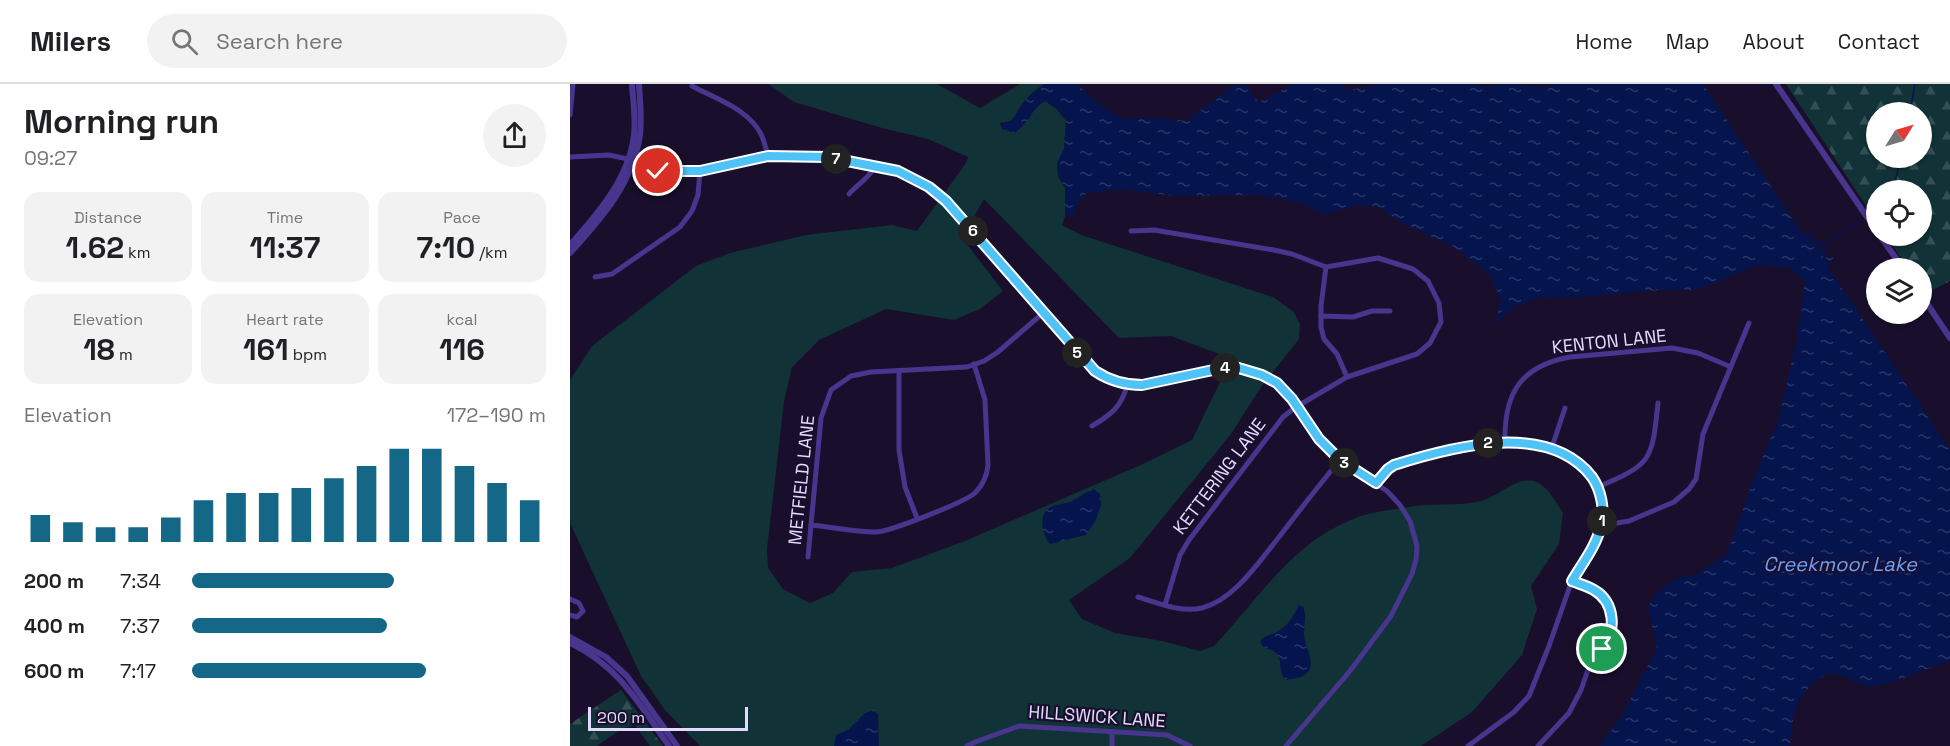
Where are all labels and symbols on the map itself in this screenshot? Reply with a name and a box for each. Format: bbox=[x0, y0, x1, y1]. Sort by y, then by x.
north arrow bbox=[1866, 102, 1932, 168]
pin: 7 bbox=[821, 144, 851, 174]
pin bbox=[632, 145, 683, 196]
pin: 6 bbox=[958, 216, 988, 246]
street label: KENTON LANE bbox=[1551, 324, 1667, 358]
pin: 5 bbox=[1062, 338, 1092, 368]
pin: 4 bbox=[1210, 353, 1240, 383]
street label: KETTERING LANE bbox=[1168, 413, 1270, 539]
street label: METFIELD LANE bbox=[783, 414, 819, 546]
pin: 2 bbox=[1473, 428, 1503, 458]
pin: 3 bbox=[1329, 448, 1359, 478]
pin: 1 bbox=[1587, 506, 1617, 536]
water label: Creekmoor Lake bbox=[1763, 551, 1918, 577]
pin bbox=[1576, 623, 1627, 674]
street label: HILLSWICK LANE bbox=[1028, 700, 1166, 732]
scale bar bbox=[588, 704, 748, 732]

